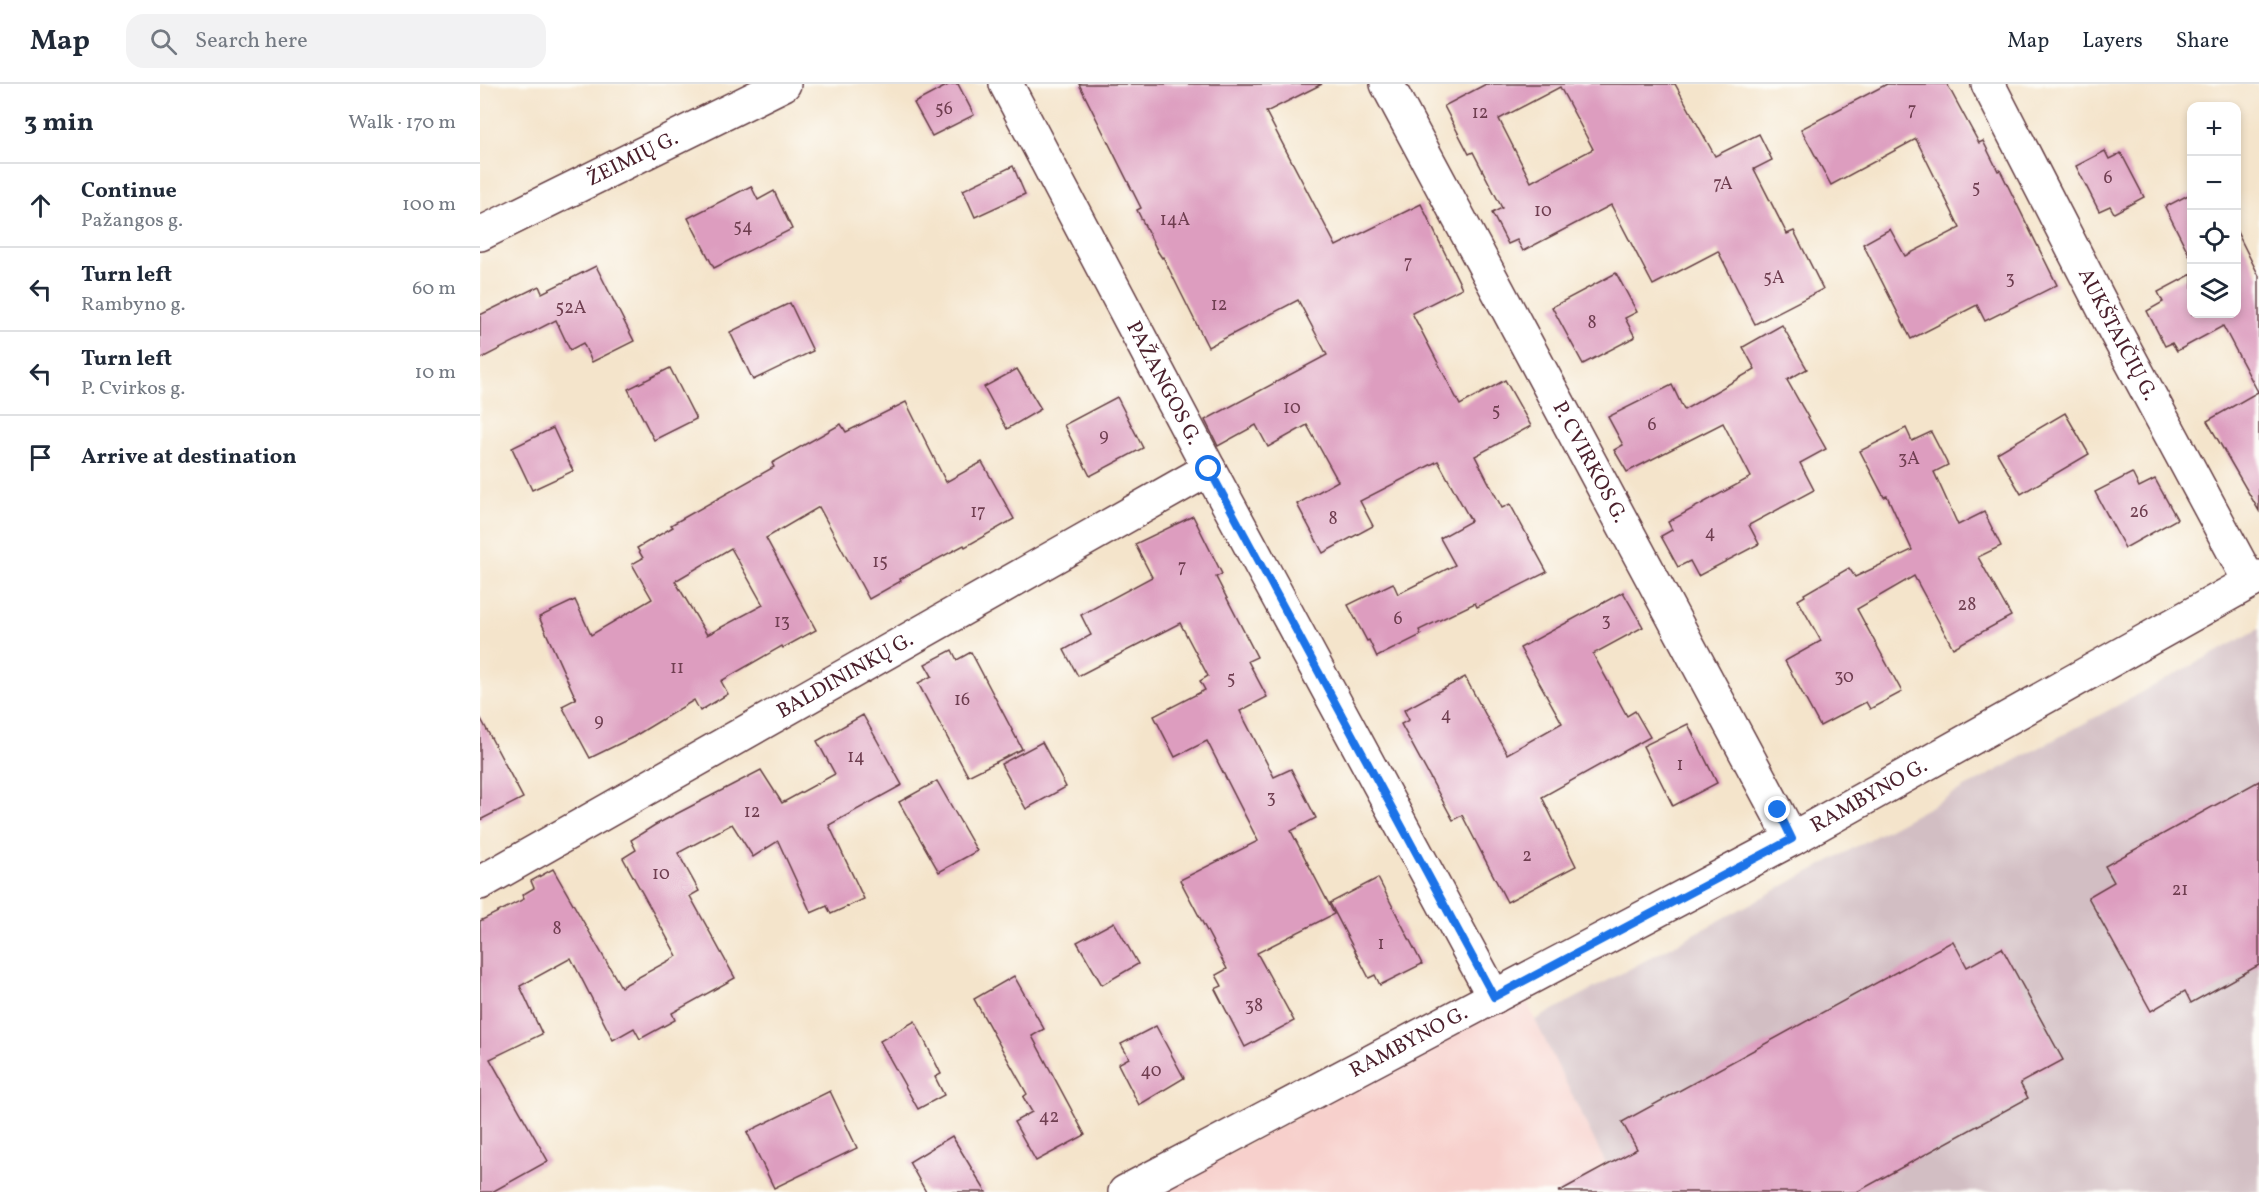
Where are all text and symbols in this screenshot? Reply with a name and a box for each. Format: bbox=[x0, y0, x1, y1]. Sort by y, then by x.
search box bbox=[126, 14, 546, 68]
text: Map bbox=[30, 22, 90, 61]
icon: search bbox=[147, 25, 180, 58]
text: Search here bbox=[195, 26, 308, 57]
text: Map bbox=[2007, 27, 2049, 56]
text: Layers bbox=[2082, 27, 2143, 56]
text: Share bbox=[2176, 27, 2229, 56]
house number: 56 bbox=[935, 97, 953, 122]
house number: 7 bbox=[1908, 98, 1916, 123]
house number: 12 bbox=[1472, 101, 1488, 126]
map controls bbox=[2187, 102, 2241, 318]
button: + bbox=[2187, 102, 2241, 156]
text: 3 min bbox=[24, 105, 94, 141]
text: Walk · 170 m bbox=[348, 109, 456, 137]
street label: ŽEIMIŲ G. bbox=[582, 124, 683, 194]
button: − bbox=[2187, 156, 2241, 210]
house number: 6 bbox=[2103, 166, 2113, 191]
house number: 7A bbox=[1713, 172, 1733, 197]
text: Continue bbox=[81, 176, 177, 207]
house number: 5 bbox=[1972, 176, 1980, 201]
icon: ahead bbox=[24, 189, 57, 222]
text: 100 m bbox=[402, 191, 456, 219]
house number: 10 bbox=[1534, 199, 1552, 224]
text: Pažangos g. bbox=[81, 207, 183, 235]
house number: 14A bbox=[1160, 208, 1191, 233]
button: locate bbox=[2187, 210, 2241, 264]
house number: 54 bbox=[733, 215, 753, 240]
house number: 7 bbox=[1404, 251, 1412, 276]
text: Turn left bbox=[81, 260, 172, 291]
street label: AUKŠTAIČIŲ G. bbox=[2071, 263, 2164, 406]
button: layers bbox=[2187, 264, 2241, 318]
house number: 5A bbox=[1763, 266, 1785, 291]
house number: 3 bbox=[2005, 267, 2015, 292]
icon: left bbox=[24, 273, 57, 306]
text: 60 m bbox=[412, 275, 456, 303]
text: Rambyno g. bbox=[81, 291, 185, 319]
house number: 12 bbox=[1211, 293, 1227, 318]
house number: 52A bbox=[556, 296, 587, 321]
house number: 8 bbox=[1587, 311, 1597, 336]
street label: PAŽANGOS G. bbox=[1119, 316, 1208, 450]
text: Turn left bbox=[81, 344, 172, 375]
icon: left bbox=[24, 357, 57, 390]
text: 10 m bbox=[415, 359, 456, 387]
text: P. Cvirkos g. bbox=[81, 375, 185, 403]
house number: 10 bbox=[1283, 396, 1301, 421]
street label: P. CVIRKOS G. bbox=[1545, 396, 1634, 528]
house number: 5 bbox=[1492, 399, 1500, 424]
house number: 6 bbox=[1647, 413, 1657, 438]
house number: 9 bbox=[1099, 424, 1109, 449]
icon: arrive bbox=[24, 441, 57, 474]
text: Arrive at destination bbox=[81, 442, 297, 473]
house number: 3A bbox=[1898, 447, 1920, 472]
route start bbox=[1195, 455, 1221, 481]
house number: 17 bbox=[970, 500, 986, 525]
house number: 26 bbox=[2130, 500, 2148, 525]
house number: 8 bbox=[1328, 507, 1338, 532]
house number: 4 bbox=[1705, 521, 1715, 546]
house number: 15 bbox=[872, 550, 888, 575]
house number: 7 bbox=[1178, 555, 1186, 580]
house number: 28 bbox=[1958, 593, 1976, 618]
house number: 6 bbox=[1393, 607, 1403, 632]
house number: 3 bbox=[1601, 609, 1611, 634]
house number: 13 bbox=[774, 610, 790, 635]
street label: BALDININKŲ G. bbox=[772, 625, 919, 726]
house number: 11 bbox=[670, 656, 684, 681]
house number: 30 bbox=[1834, 665, 1854, 690]
house number: 5 bbox=[1227, 667, 1235, 692]
house number: 16 bbox=[954, 688, 970, 713]
house number: 4 bbox=[1441, 703, 1451, 728]
house number: 9 bbox=[594, 709, 604, 734]
house number: 14 bbox=[847, 745, 865, 770]
street label: RAMBYNO G. bbox=[1805, 751, 1933, 840]
house number: 1 bbox=[1677, 753, 1683, 778]
house number: 3 bbox=[1266, 786, 1276, 811]
route end bbox=[1764, 796, 1790, 822]
house number: 12 bbox=[744, 800, 760, 825]
house number: 2 bbox=[1522, 844, 1532, 869]
house number: 10 bbox=[652, 862, 670, 887]
house number: 21 bbox=[2172, 878, 2188, 903]
house number: 8 bbox=[552, 917, 562, 942]
house number: 1 bbox=[1378, 932, 1384, 957]
house number: 38 bbox=[1245, 994, 1263, 1019]
street label: RAMBYNO G. bbox=[1345, 999, 1473, 1085]
house number: 40 bbox=[1140, 1059, 1162, 1084]
house number: 42 bbox=[1039, 1105, 1059, 1130]

